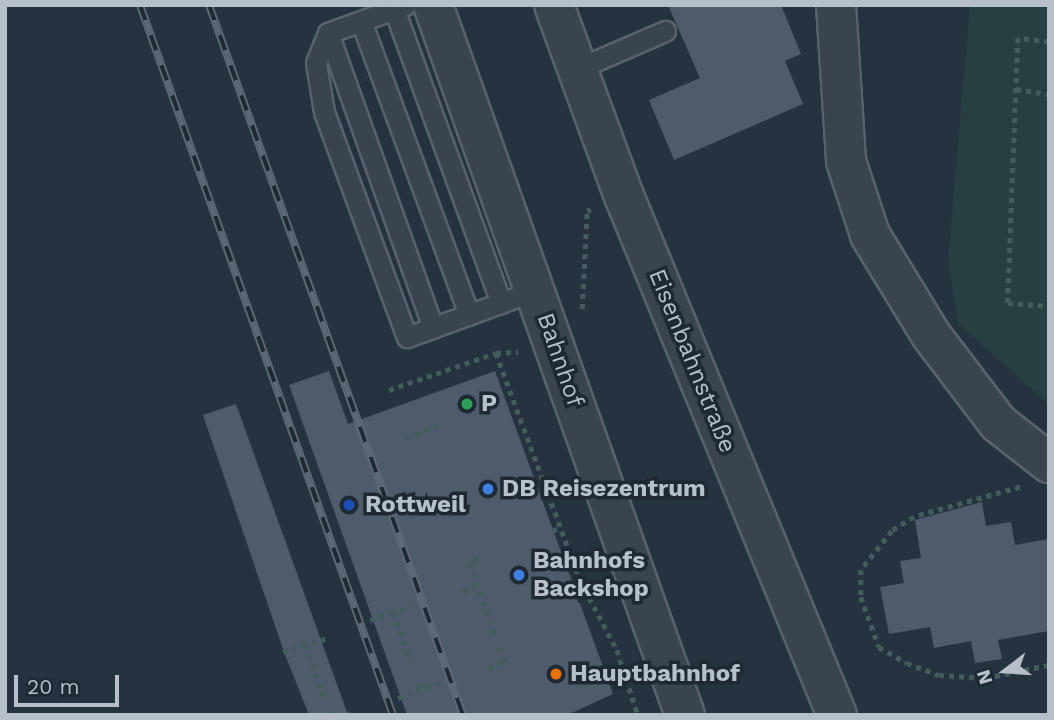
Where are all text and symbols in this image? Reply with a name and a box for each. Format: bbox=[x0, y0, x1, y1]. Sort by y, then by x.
street label: Eisenbahnstraße bbox=[642, 265, 742, 457]
street label: Bahnhof bbox=[531, 309, 589, 411]
place label: P bbox=[481, 390, 497, 418]
marker: P bbox=[459, 396, 475, 412]
place label: DB Reisezentrum bbox=[502, 475, 706, 503]
marker: DB Reisezentrum bbox=[480, 481, 496, 497]
place label: Rottweil bbox=[365, 491, 466, 519]
marker: Rottweil bbox=[339, 495, 359, 515]
place label: Bahnhofs Backshop bbox=[533, 547, 649, 603]
marker: Bahnhofs Backshop bbox=[511, 567, 527, 583]
north arrow bbox=[970, 636, 1040, 706]
scale bar bbox=[18, 660, 122, 704]
place label: Hauptbahnhof bbox=[570, 660, 740, 688]
marker: Hauptbahnhof bbox=[548, 666, 564, 682]
text: N bbox=[971, 667, 997, 687]
text: 20 m bbox=[27, 674, 79, 699]

